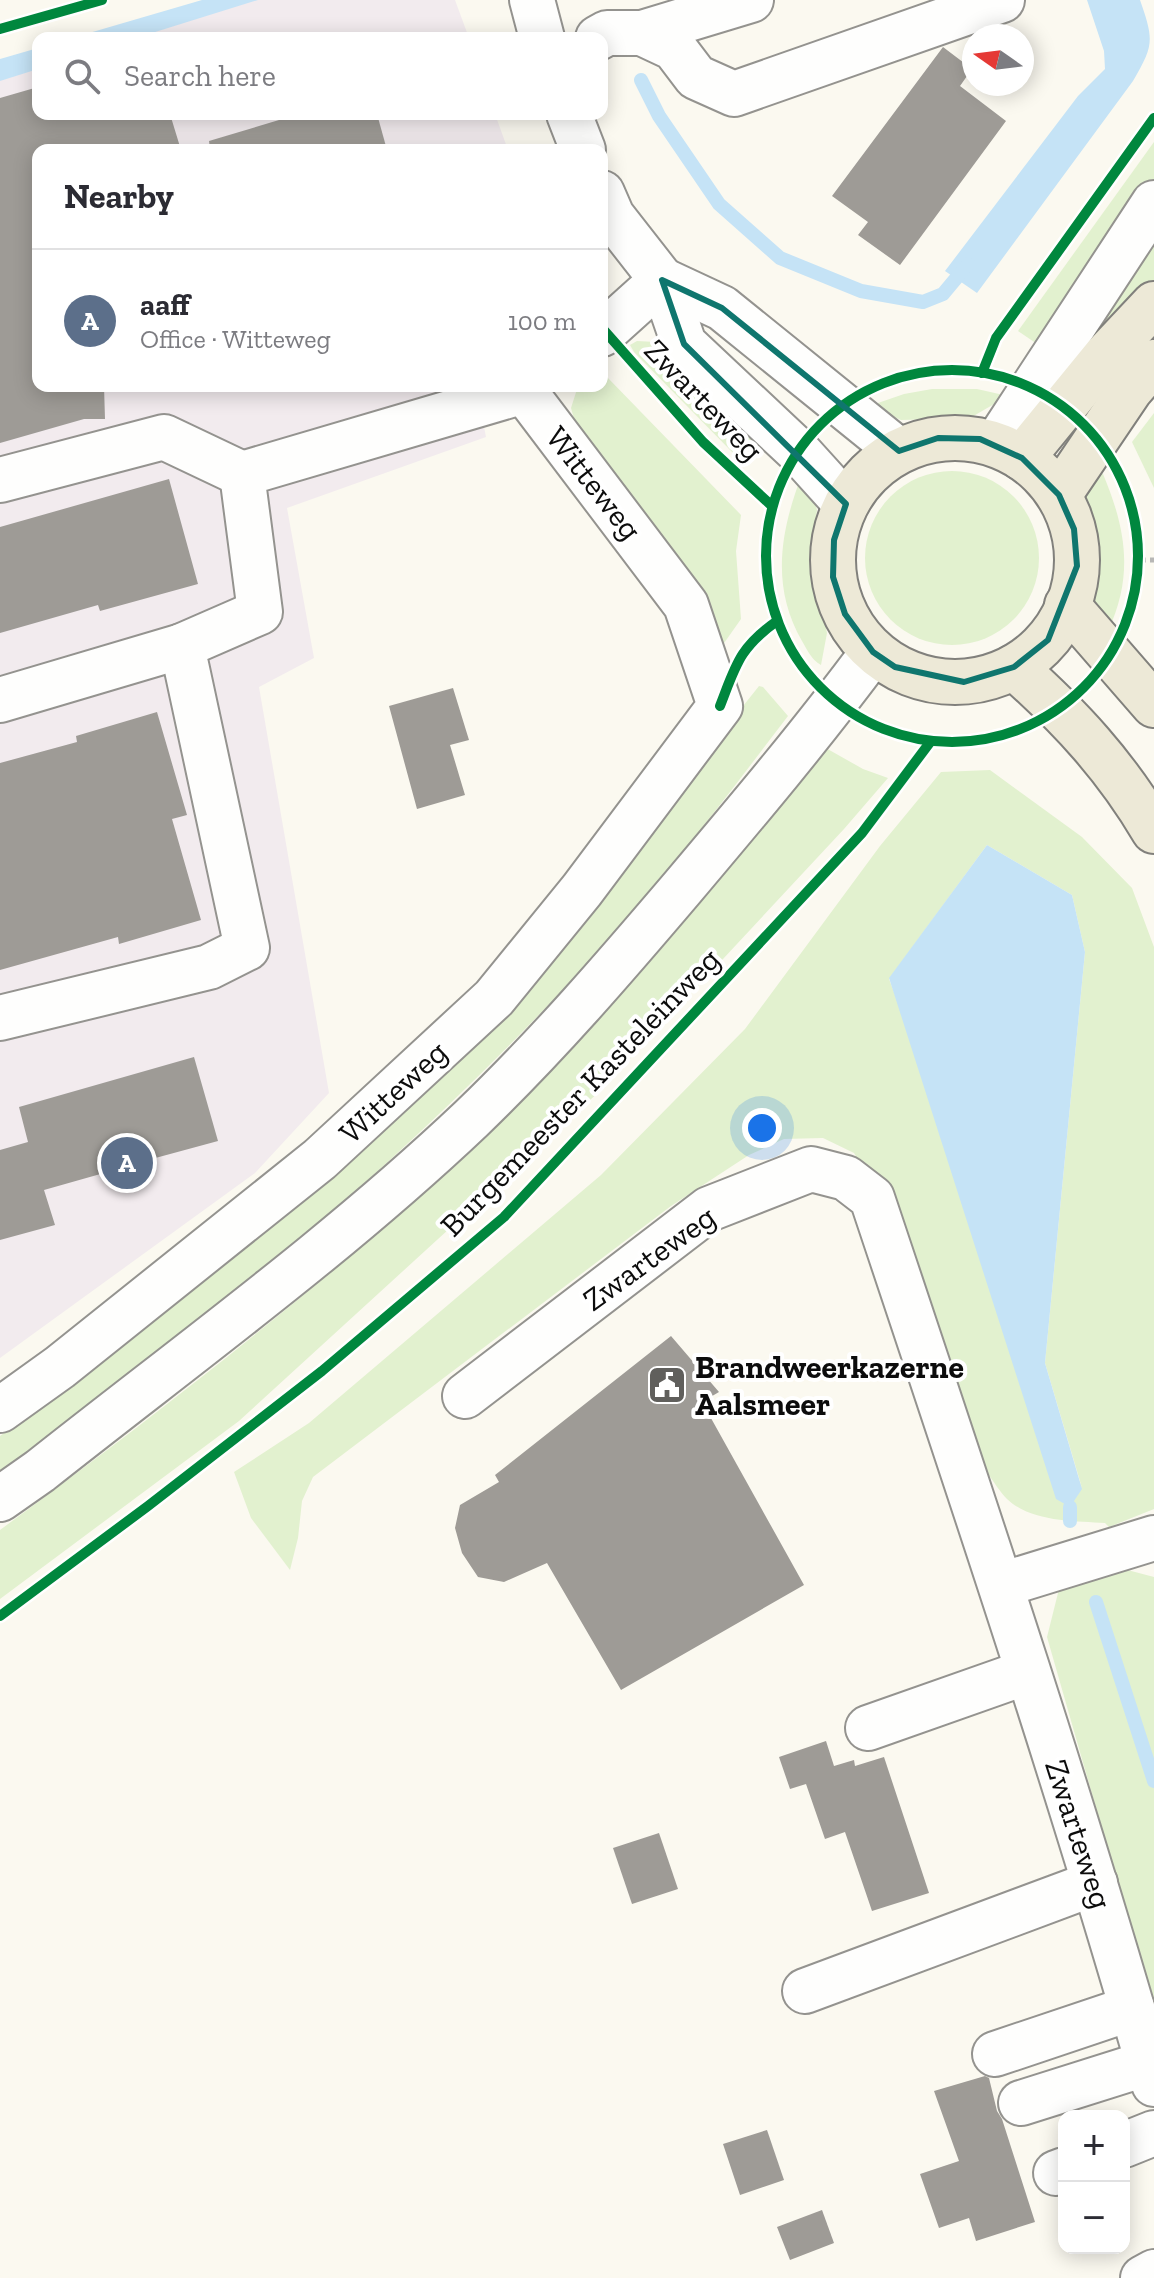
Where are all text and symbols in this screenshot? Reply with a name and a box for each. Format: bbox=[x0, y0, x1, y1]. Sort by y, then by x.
north arrow bbox=[962, 24, 1034, 96]
search box bbox=[32, 32, 608, 120]
icon: search bbox=[60, 54, 104, 98]
text: Search here bbox=[124, 58, 276, 94]
text: Nearby bbox=[64, 176, 174, 217]
text: aaff bbox=[140, 287, 190, 323]
text: A bbox=[81, 305, 99, 337]
text: 100 m bbox=[508, 305, 576, 337]
text: Office · Witteweg bbox=[140, 323, 331, 355]
street label: Zwarteweg bbox=[637, 331, 771, 469]
street label: Witteweg bbox=[538, 419, 650, 547]
street label: Burgemeester Kasteleinweg bbox=[432, 940, 728, 1244]
street label: Witteweg bbox=[331, 1033, 455, 1151]
your location bbox=[742, 1108, 782, 1148]
pin: A bbox=[101, 1133, 153, 1193]
street label: Zwarteweg bbox=[575, 1197, 723, 1319]
place label: Brandweerkazerne Aalsmeer bbox=[695, 1348, 964, 1423]
public building icon: Brandweerkazerne Aalsmeer bbox=[646, 1364, 688, 1406]
street label: Zwarteweg bbox=[1037, 1755, 1121, 1913]
map controls bbox=[1058, 2110, 1130, 2254]
button: + bbox=[1058, 2110, 1130, 2182]
button: − bbox=[1058, 2182, 1130, 2254]

